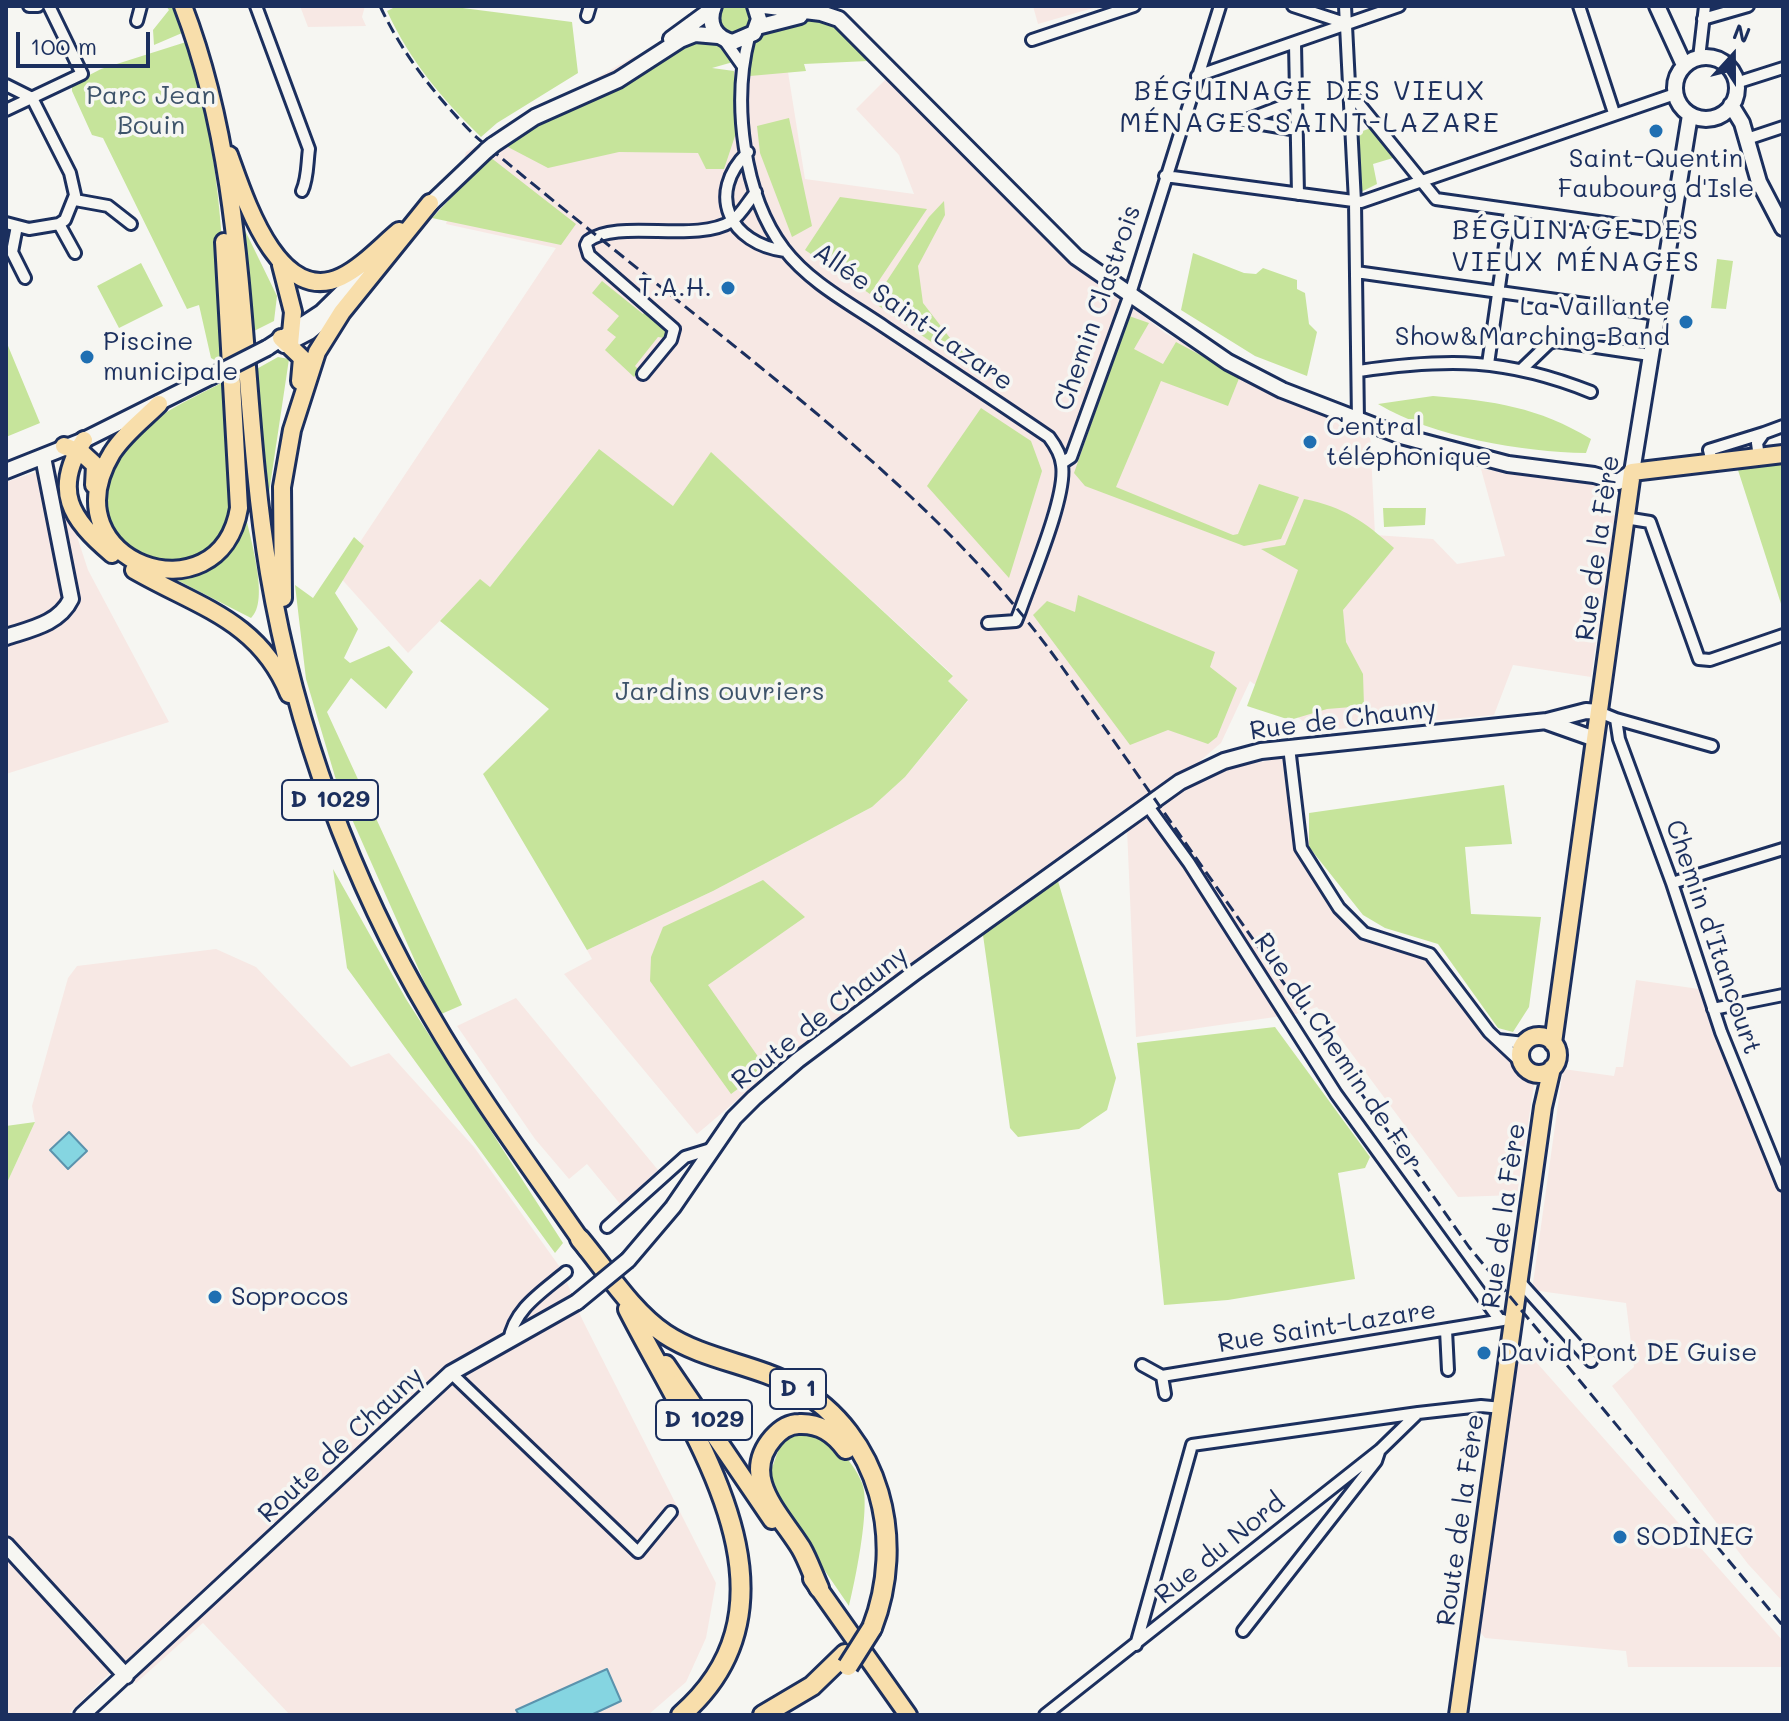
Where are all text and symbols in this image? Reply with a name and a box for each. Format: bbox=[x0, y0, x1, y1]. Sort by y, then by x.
scale bar bbox=[20, 16, 154, 66]
north arrow bbox=[1693, 16, 1773, 96]
text: N bbox=[1729, 17, 1755, 50]
text: 100 m bbox=[30, 30, 97, 61]
district label: BÉGUINAGE DES VIEUX MÉNAGES SAINT-LAZARE bbox=[1119, 74, 1501, 140]
park label: Parc Jean Bouin bbox=[86, 80, 216, 142]
marker: Saint-Quentin Faubourg d'Isle bbox=[1647, 122, 1665, 140]
place label: Saint-Quentin Faubourg d'Isle bbox=[1558, 143, 1754, 204]
street label: Chemin Clastrois bbox=[1048, 201, 1148, 415]
district label: BÉGUINAGE DES VIEUX MÉNAGES bbox=[1451, 213, 1701, 279]
street label: Allée Saint-Lazare bbox=[807, 236, 1019, 398]
place label: T.A.H. bbox=[638, 272, 712, 304]
marker: T.A.H. bbox=[719, 279, 737, 297]
place label: La Vaillante Show&Marching-Band bbox=[1395, 291, 1670, 352]
marker: La Vaillante Show&Marching-Band bbox=[1677, 313, 1695, 331]
place label: Piscine municipale bbox=[103, 326, 238, 388]
marker: Piscine municipale bbox=[78, 348, 96, 366]
place label: Central téléphonique bbox=[1326, 411, 1492, 472]
marker: Central téléphonique bbox=[1301, 433, 1319, 451]
street label: Rue de la Fère bbox=[1570, 453, 1626, 643]
park label: Jardins ouvriers bbox=[615, 676, 825, 708]
street label: Rue de Chauny bbox=[1248, 693, 1438, 747]
road number: D 1029 bbox=[282, 780, 378, 820]
street label: Chemin d'Itancourt bbox=[1658, 816, 1768, 1058]
street label: Rue du Chemin de Fer bbox=[1247, 927, 1429, 1177]
street label: Route de Chauny bbox=[726, 940, 914, 1096]
street label: Rue de la Fère bbox=[1476, 1121, 1532, 1311]
place label: Soprocos bbox=[231, 1281, 349, 1313]
marker: Soprocos bbox=[206, 1288, 224, 1306]
street label: Rue Saint-Lazare bbox=[1216, 1294, 1438, 1360]
place label: David Pont DE Guise bbox=[1500, 1337, 1757, 1369]
marker: David Pont DE Guise bbox=[1475, 1344, 1493, 1362]
street label: Route de Chauny bbox=[252, 1360, 430, 1530]
road number: D 1 bbox=[770, 1369, 826, 1409]
road number: D 1029 bbox=[656, 1400, 752, 1440]
street label: Route de la Fère bbox=[1431, 1412, 1491, 1628]
street label: Rue du Nord bbox=[1149, 1487, 1291, 1611]
place label: SODINEG bbox=[1636, 1521, 1754, 1553]
marker: SODINEG bbox=[1611, 1528, 1629, 1546]

